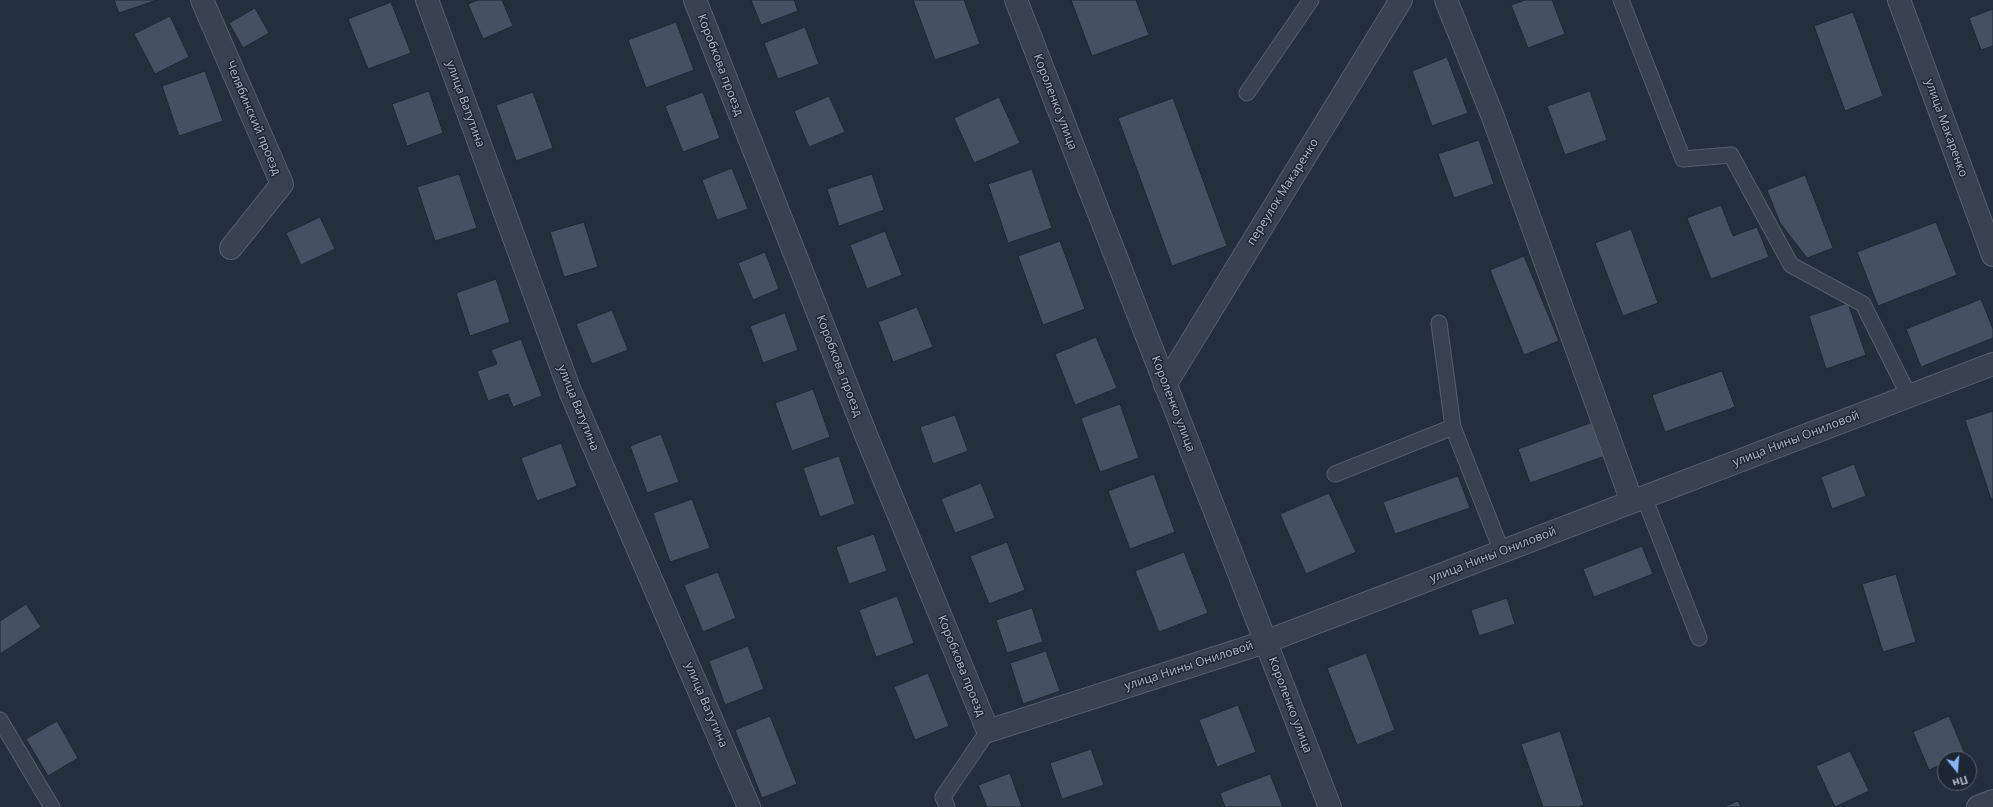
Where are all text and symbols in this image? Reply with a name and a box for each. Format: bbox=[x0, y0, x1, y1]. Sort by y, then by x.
street label: Коробкова проезд bbox=[694, 12, 746, 118]
street label: Короленко улица bbox=[1030, 52, 1080, 152]
street label: Челябинский проезд bbox=[222, 59, 284, 177]
street label: улица Ватутина bbox=[443, 59, 487, 149]
street label: улица Макаренко bbox=[1922, 77, 1970, 179]
street label: переулок Макаренко bbox=[1244, 136, 1322, 248]
street label: Коробкова проезд bbox=[813, 313, 865, 419]
street label: Короленко улица bbox=[1148, 354, 1198, 454]
street label: улица Ватутина bbox=[554, 363, 602, 453]
street label: улица Нины Ониловой bbox=[1731, 408, 1861, 470]
street label: улица Нины Ониловой bbox=[1428, 524, 1558, 586]
street label: Коробкова проезд bbox=[934, 613, 988, 719]
street label: улица Нины Ониловой bbox=[1123, 638, 1255, 694]
street label: Короленко улица bbox=[1265, 655, 1315, 755]
street label: улица Ватутина bbox=[682, 660, 730, 750]
north arrow bbox=[1937, 751, 1977, 791]
text: Пн bbox=[1951, 773, 1970, 791]

